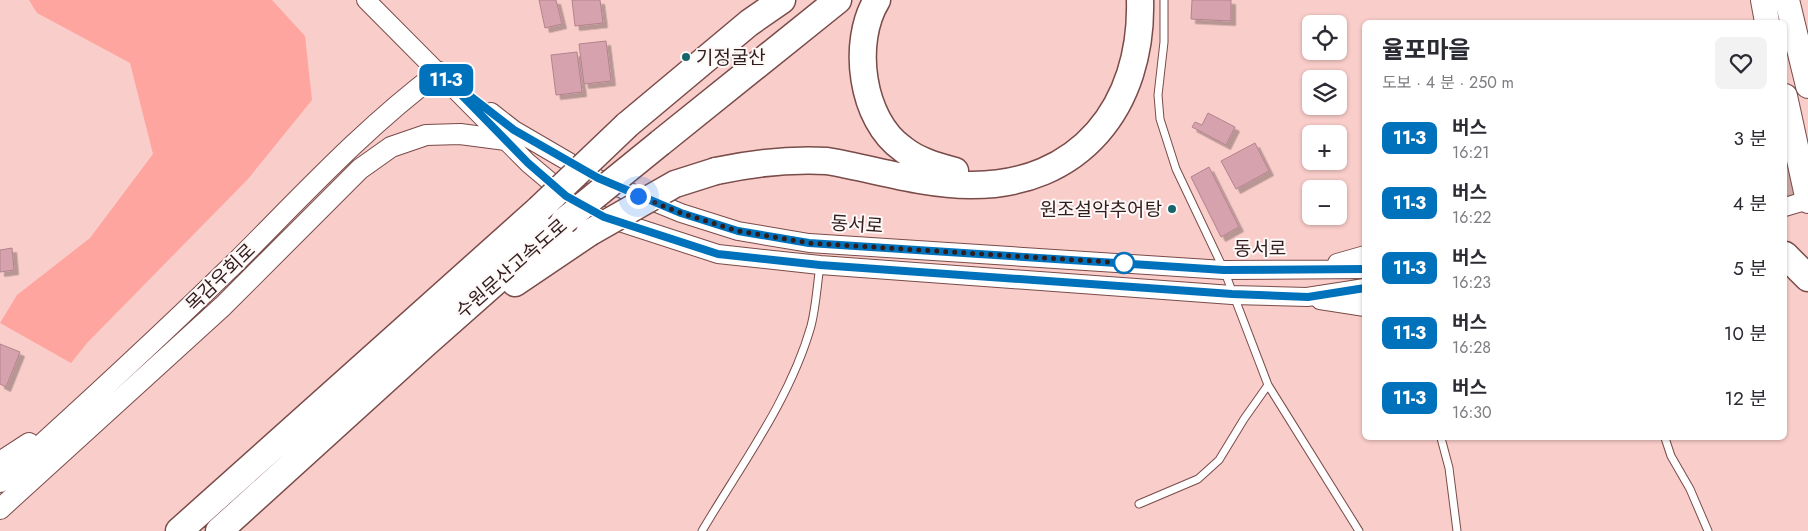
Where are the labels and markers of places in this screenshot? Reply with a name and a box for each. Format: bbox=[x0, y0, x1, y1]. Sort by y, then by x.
place label: 기정굴산 bbox=[696, 44, 766, 71]
marker: 기정굴산 bbox=[680, 51, 692, 63]
place label: 원조설악추어탕 bbox=[1040, 196, 1163, 223]
marker: 원조설악추어탕 bbox=[1166, 203, 1178, 215]
unlabelled marker bbox=[1113, 252, 1135, 274]

